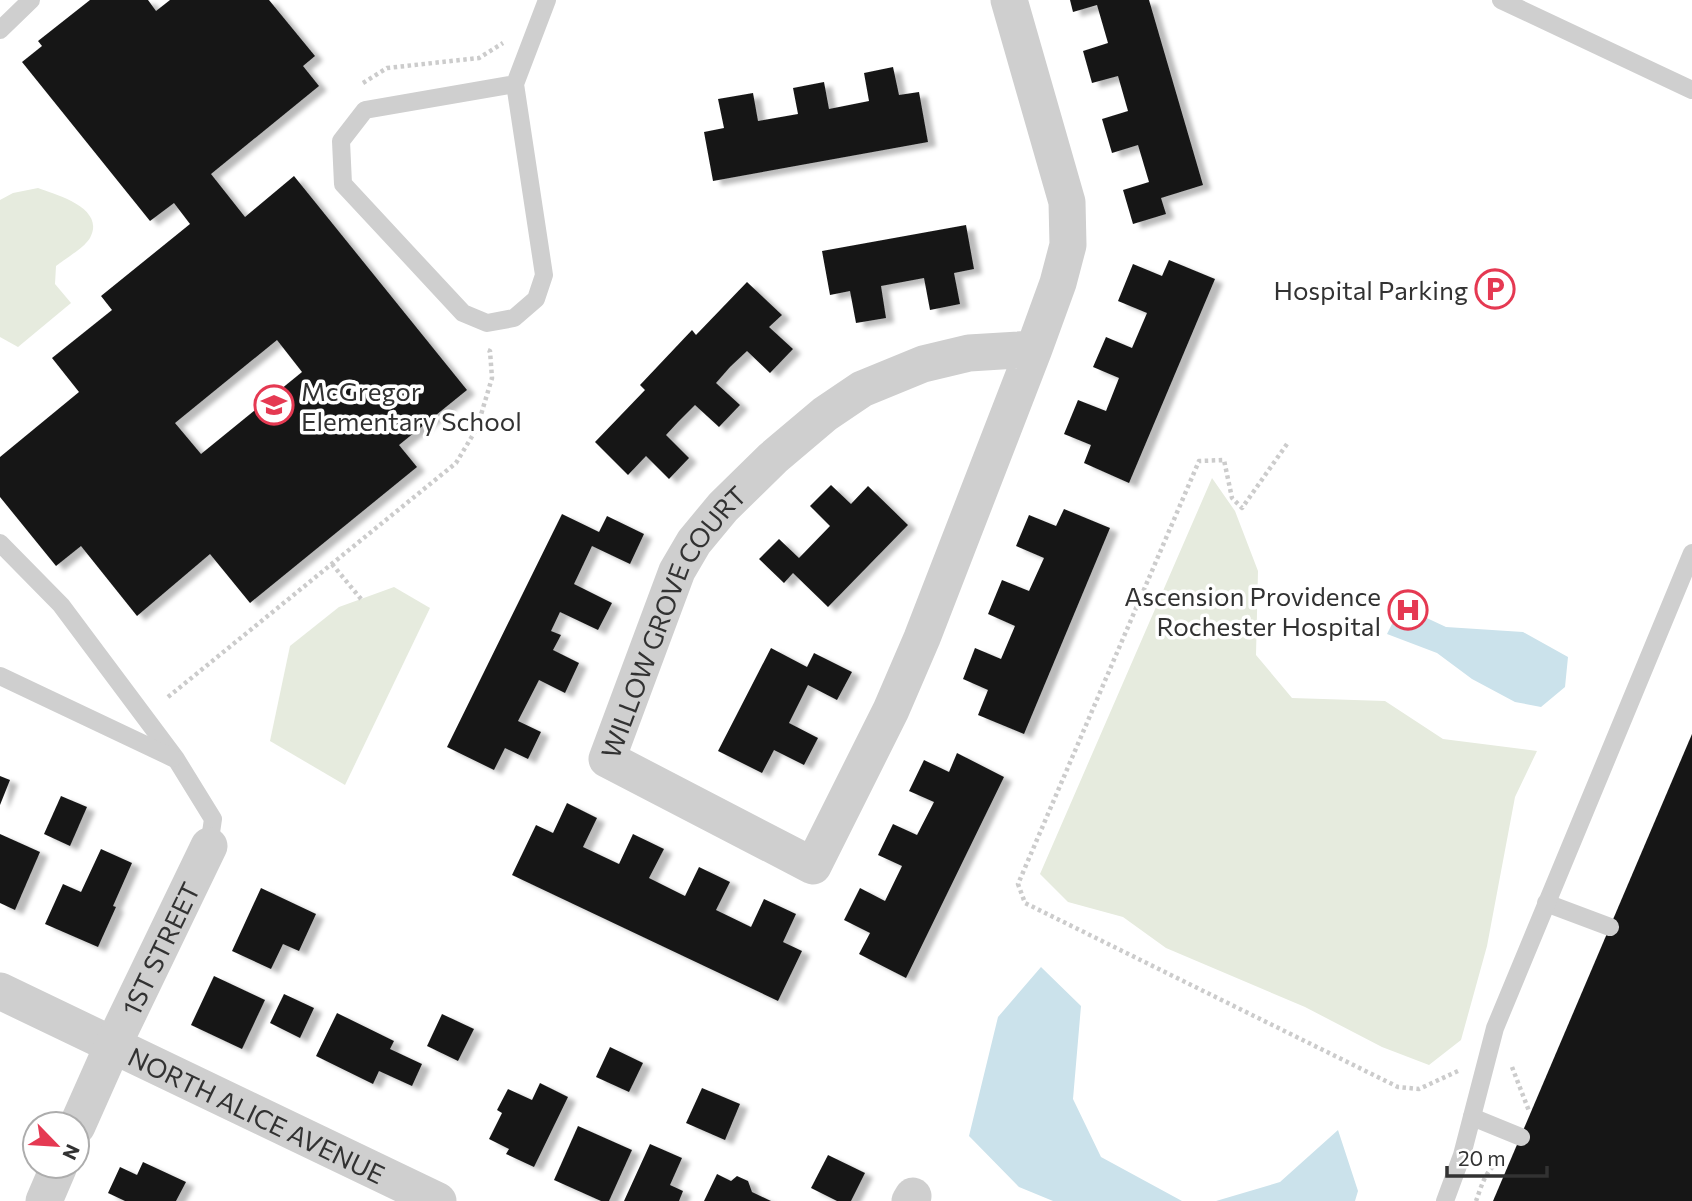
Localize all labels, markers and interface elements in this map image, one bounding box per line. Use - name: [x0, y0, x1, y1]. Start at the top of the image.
- parking icon: Hospital Parking: [1474, 268, 1516, 310]
- place label: Hospital Parking: [1273, 274, 1468, 305]
- place label: McGregor Elementary School: [301, 375, 522, 436]
- school or university icon: McGregor Elementary School: [253, 384, 295, 426]
- street label: WILLOW GROVE COURT: [593, 479, 752, 762]
- place label: Ascension Providence Rochester Hospital: [1124, 580, 1381, 641]
- hospital icon: Ascension Providence Rochester Hospital: [1387, 589, 1429, 631]
- street label: 1ST STREET: [114, 877, 205, 1020]
- street label: NORTH ALICE AVENUE: [124, 1040, 390, 1189]
- north arrow: [21, 1110, 91, 1180]
- scale bar: [1447, 1134, 1547, 1178]
- text: N: [58, 1141, 85, 1164]
- text: 20 m: [1458, 1145, 1506, 1170]

